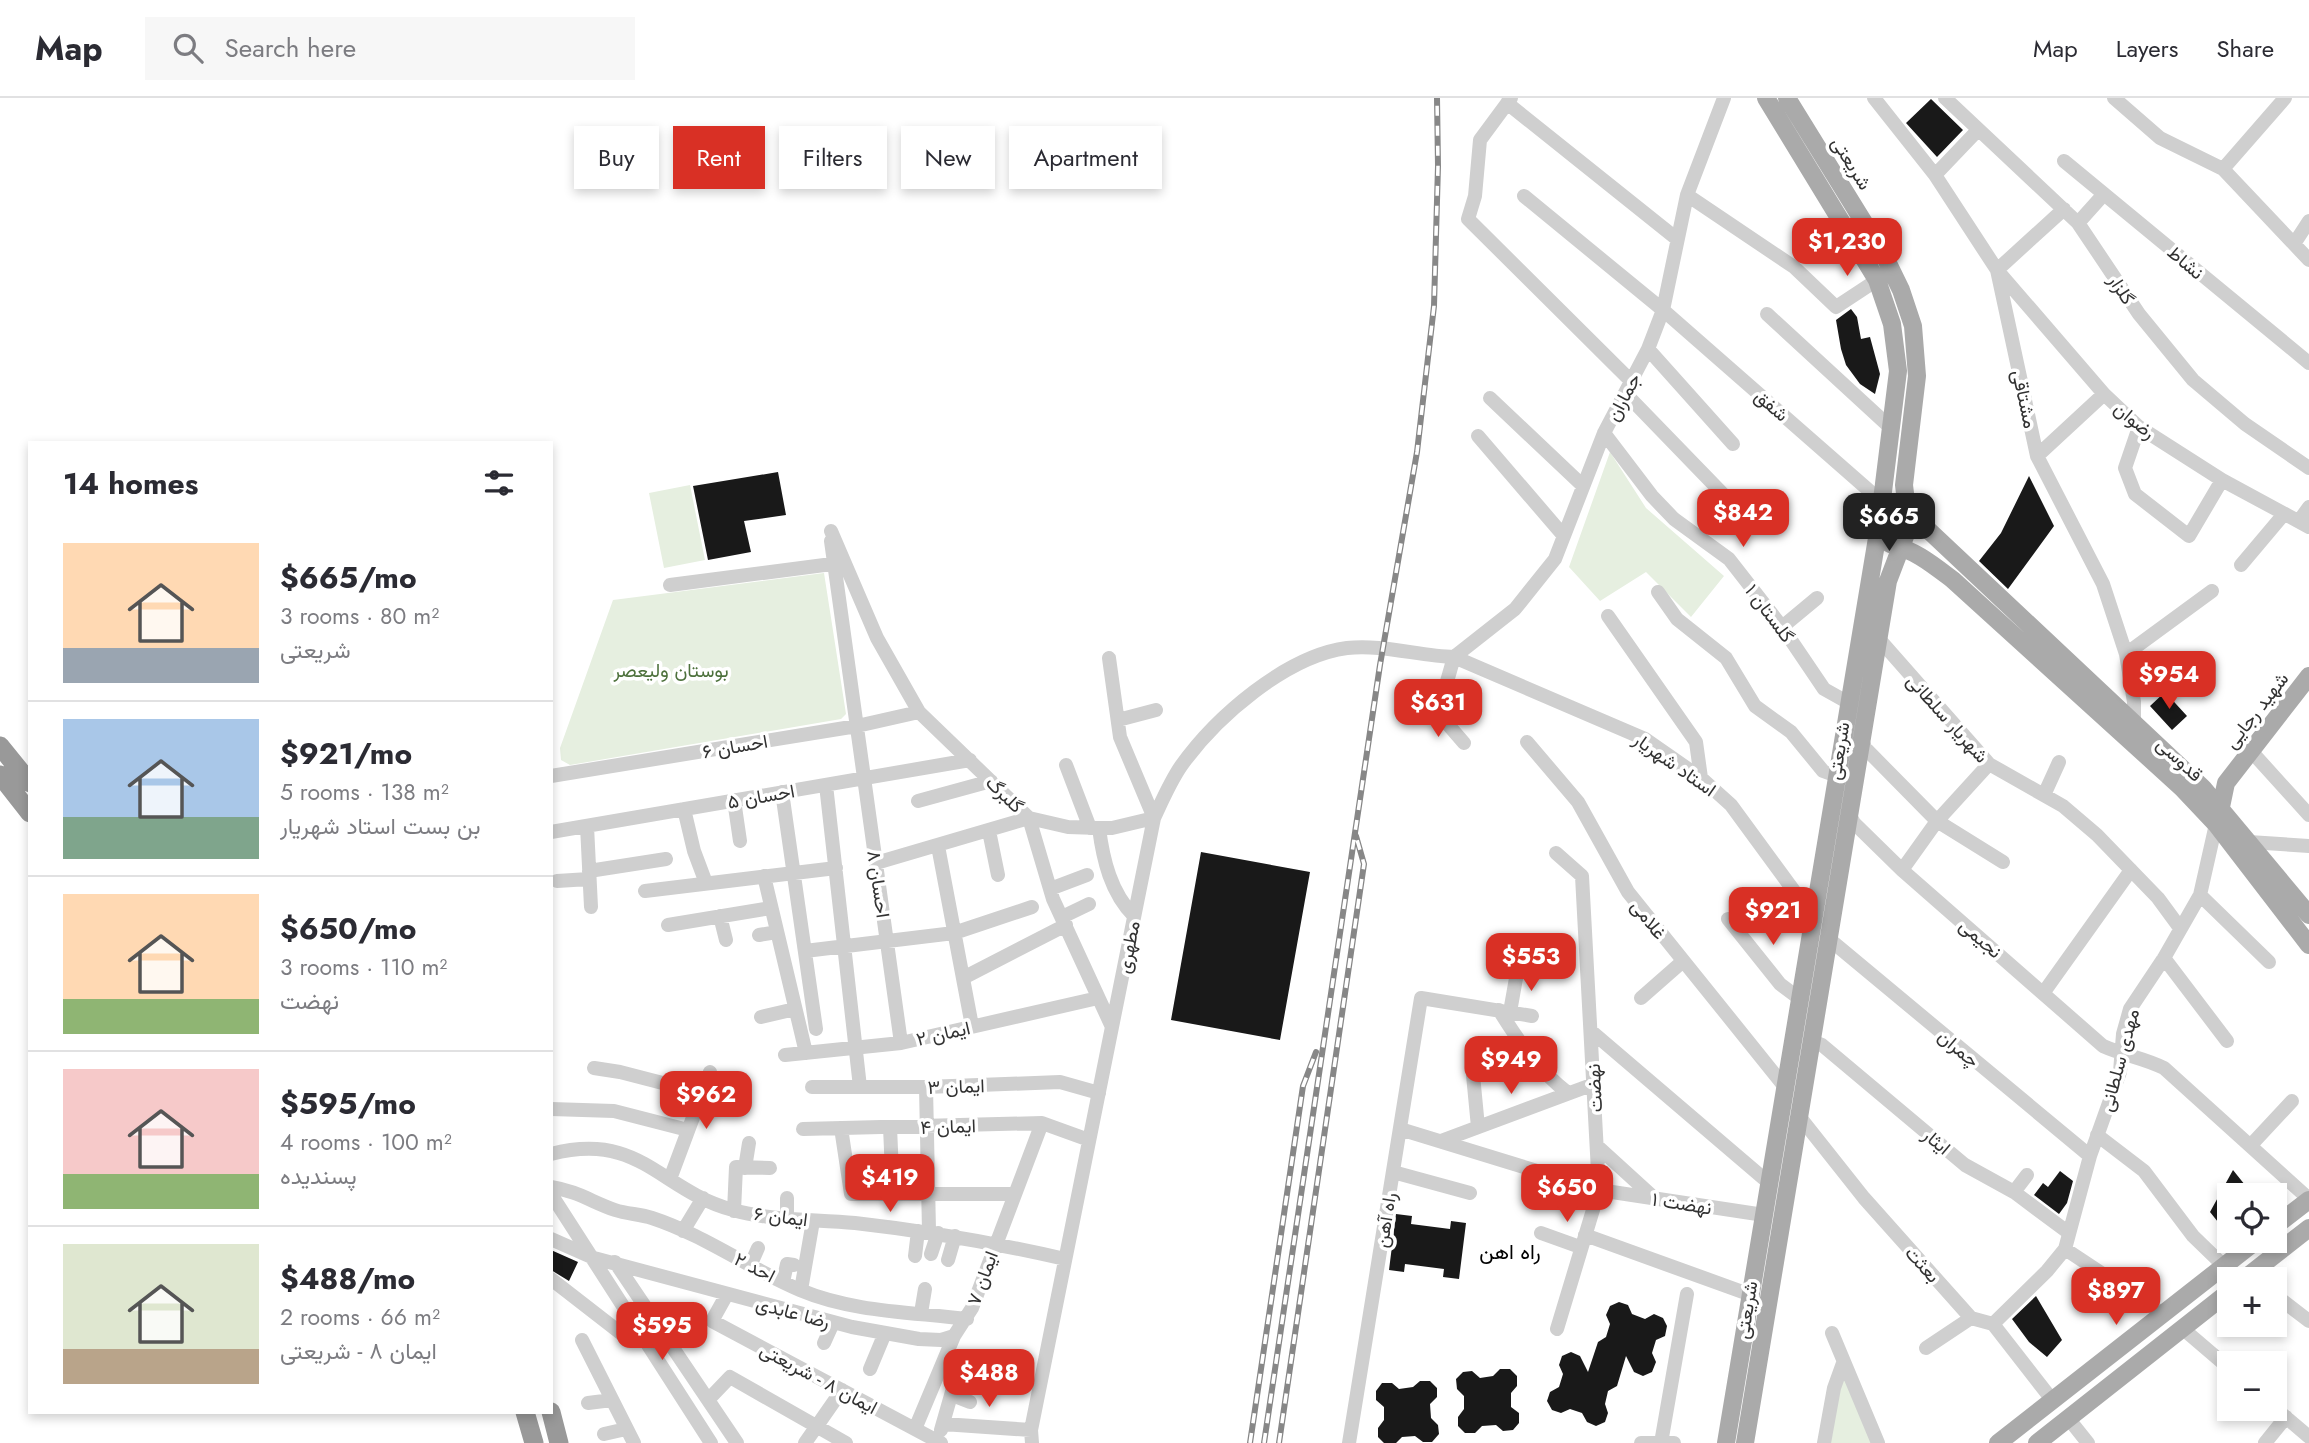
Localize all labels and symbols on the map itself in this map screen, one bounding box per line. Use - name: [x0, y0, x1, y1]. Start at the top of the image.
- street label: شریعتی: [1825, 131, 1878, 195]
- pin: $1,230: [1790, 218, 1904, 278]
- street label: نشاط: [2161, 239, 2210, 286]
- street label: گلزار: [2101, 268, 2141, 310]
- street label: مشتاقی: [2005, 367, 2044, 431]
- street label: جماران: [1600, 368, 1647, 426]
- street label: شفق: [1749, 383, 1795, 428]
- street label: رضوان: [2108, 395, 2161, 446]
- pin: $842: [1702, 490, 1784, 549]
- pin: $665: [1848, 494, 1930, 553]
- street label: گلستان ۱: [1739, 578, 1800, 648]
- pin: $954: [2128, 652, 2210, 711]
- park label: بوستان ولیعصر: [612, 657, 729, 684]
- street label: شهید رجایی: [2218, 666, 2295, 754]
- street label: شهریار سلطانی: [1900, 668, 1995, 769]
- pin: $631: [1397, 680, 1479, 739]
- street label: شریعتی: [1821, 720, 1856, 782]
- street label: استاد شهریار: [1627, 725, 1722, 803]
- street label: احسان ۶: [700, 727, 770, 766]
- street label: قدوسی: [2151, 731, 2209, 788]
- street label: گلبرگ: [980, 770, 1030, 819]
- street label: احسان ۵: [725, 777, 797, 816]
- street label: احسان ۸: [860, 849, 897, 920]
- pin: $921: [1732, 888, 1814, 947]
- street label: غلامی: [1624, 894, 1673, 945]
- street label: نجیمی: [1953, 912, 2008, 965]
- street label: مطهری: [1110, 918, 1147, 976]
- pin: $553: [1490, 934, 1572, 993]
- street label: مهدی سلطانی: [2093, 1006, 2146, 1115]
- street label: ایمان ۲: [913, 1014, 973, 1053]
- street label: چمران: [1932, 1023, 1985, 1074]
- pin: $949: [1470, 1037, 1552, 1096]
- street label: نهضت: [1580, 1063, 1609, 1113]
- pin: $962: [665, 1072, 747, 1131]
- street label: ایمان ۳: [927, 1072, 985, 1101]
- street label: ایمان ۴: [920, 1112, 976, 1141]
- street label: ایثار: [1916, 1121, 1956, 1161]
- pin: $419: [849, 1154, 931, 1214]
- pin: $650: [1526, 1164, 1608, 1224]
- street label: نهضت ۱: [1650, 1185, 1714, 1222]
- street label: راه آهن: [1368, 1191, 1403, 1250]
- street label: ایمان ۶: [752, 1200, 809, 1233]
- district label: راه اهن: [1479, 1237, 1541, 1267]
- street label: بعثت: [1899, 1240, 1946, 1289]
- street label: احد ۲: [730, 1246, 780, 1289]
- street label: ایمان ۷: [960, 1247, 1005, 1309]
- pin: $897: [2075, 1268, 2157, 1327]
- street label: شریعتی: [1729, 1279, 1764, 1341]
- street label: رضا عابدی: [753, 1290, 833, 1335]
- pin: $595: [621, 1302, 703, 1362]
- street label: ایمان ۸ - شریعتی: [755, 1336, 882, 1421]
- pin: $488: [948, 1350, 1030, 1409]

